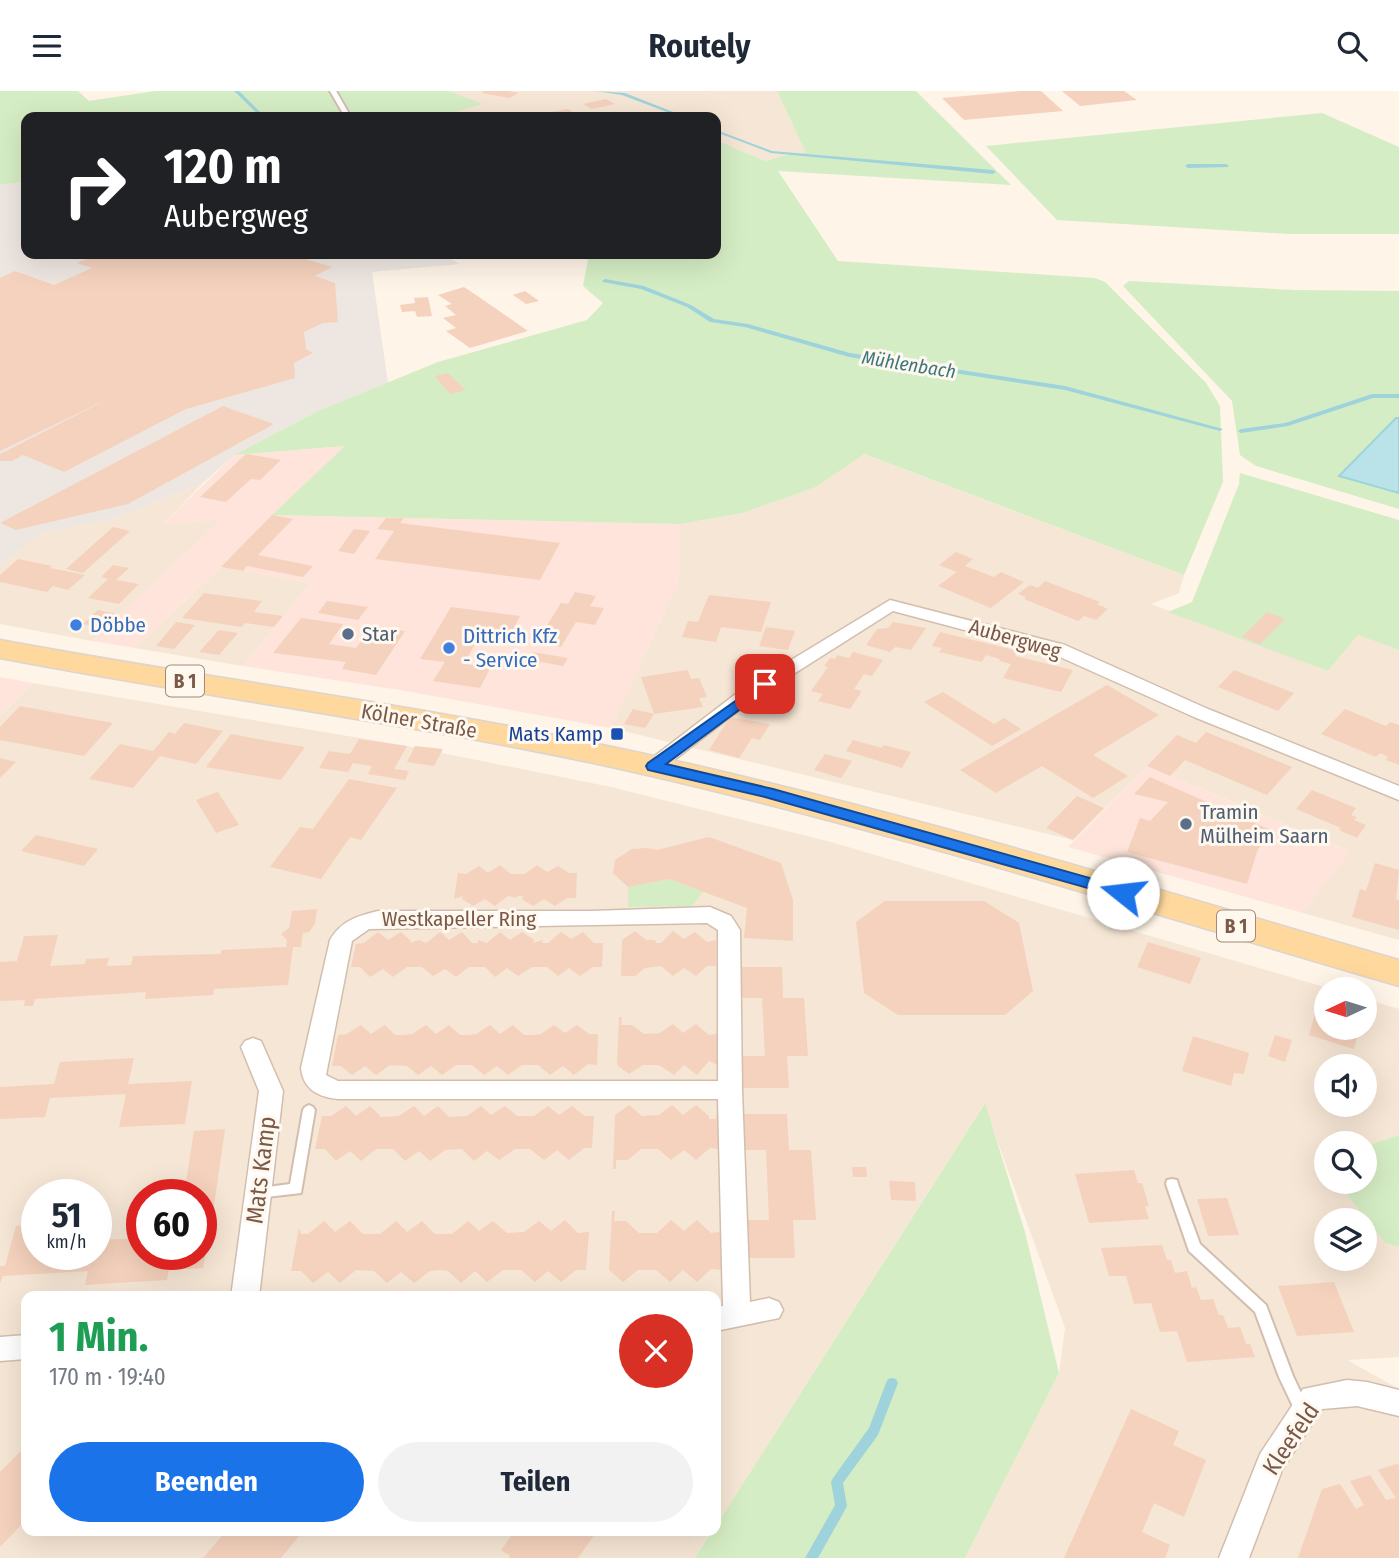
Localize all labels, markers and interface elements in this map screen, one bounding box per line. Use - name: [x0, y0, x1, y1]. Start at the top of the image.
- icon: menu: [28, 27, 66, 65]
- text: Routely: [649, 27, 750, 65]
- icon: search: [1333, 27, 1371, 65]
- text: 120 m: [164, 137, 282, 196]
- icon: right: [49, 140, 140, 231]
- text: Aubergweg: [164, 197, 308, 235]
- water label: Mühlenbach: [860, 346, 958, 383]
- place label: Döbbe: [90, 612, 146, 638]
- street label: Aubergweg: [966, 613, 1064, 665]
- marker: Döbbe: [68, 617, 84, 633]
- place label: Star: [362, 621, 397, 647]
- place label: Dittrich Kfz - Service: [463, 623, 557, 673]
- marker: Star: [340, 626, 356, 642]
- marker: Dittrich Kfz - Service: [441, 640, 457, 656]
- pin: [735, 654, 795, 714]
- icon: arrive: [746, 665, 784, 703]
- road number: B 1: [166, 666, 204, 697]
- street label: Kölner Straße: [359, 698, 479, 744]
- place label: Mats Kamp: [508, 721, 603, 747]
- marker: Mats Kamp: [609, 726, 625, 742]
- place label: Tramin Mülheim Saarn: [1200, 799, 1329, 849]
- marker: Tramin Mülheim Saarn: [1178, 816, 1194, 832]
- position arrow: [1086, 856, 1160, 930]
- street label: Westkapeller Ring: [382, 906, 536, 932]
- road number: B 1: [1217, 911, 1255, 941]
- north arrow: [1314, 977, 1377, 1039]
- map controls: [1314, 977, 1377, 1271]
- button: sound: [1314, 1054, 1377, 1117]
- street label: Mats Kamp: [241, 1115, 281, 1225]
- button: search: [1314, 1131, 1377, 1194]
- speed limit sign: 60: [126, 1179, 217, 1270]
- text: 51: [51, 1194, 82, 1236]
- button: layers: [1314, 1208, 1377, 1271]
- text: km/h: [46, 1231, 87, 1253]
- text: 1 Min.: [49, 1312, 148, 1362]
- button: close: [619, 1314, 693, 1388]
- text: 170 m · 19:40: [49, 1363, 166, 1391]
- street label: Kleefeld: [1257, 1398, 1325, 1480]
- button: Beenden: [49, 1442, 364, 1522]
- button: Teilen: [378, 1442, 693, 1522]

